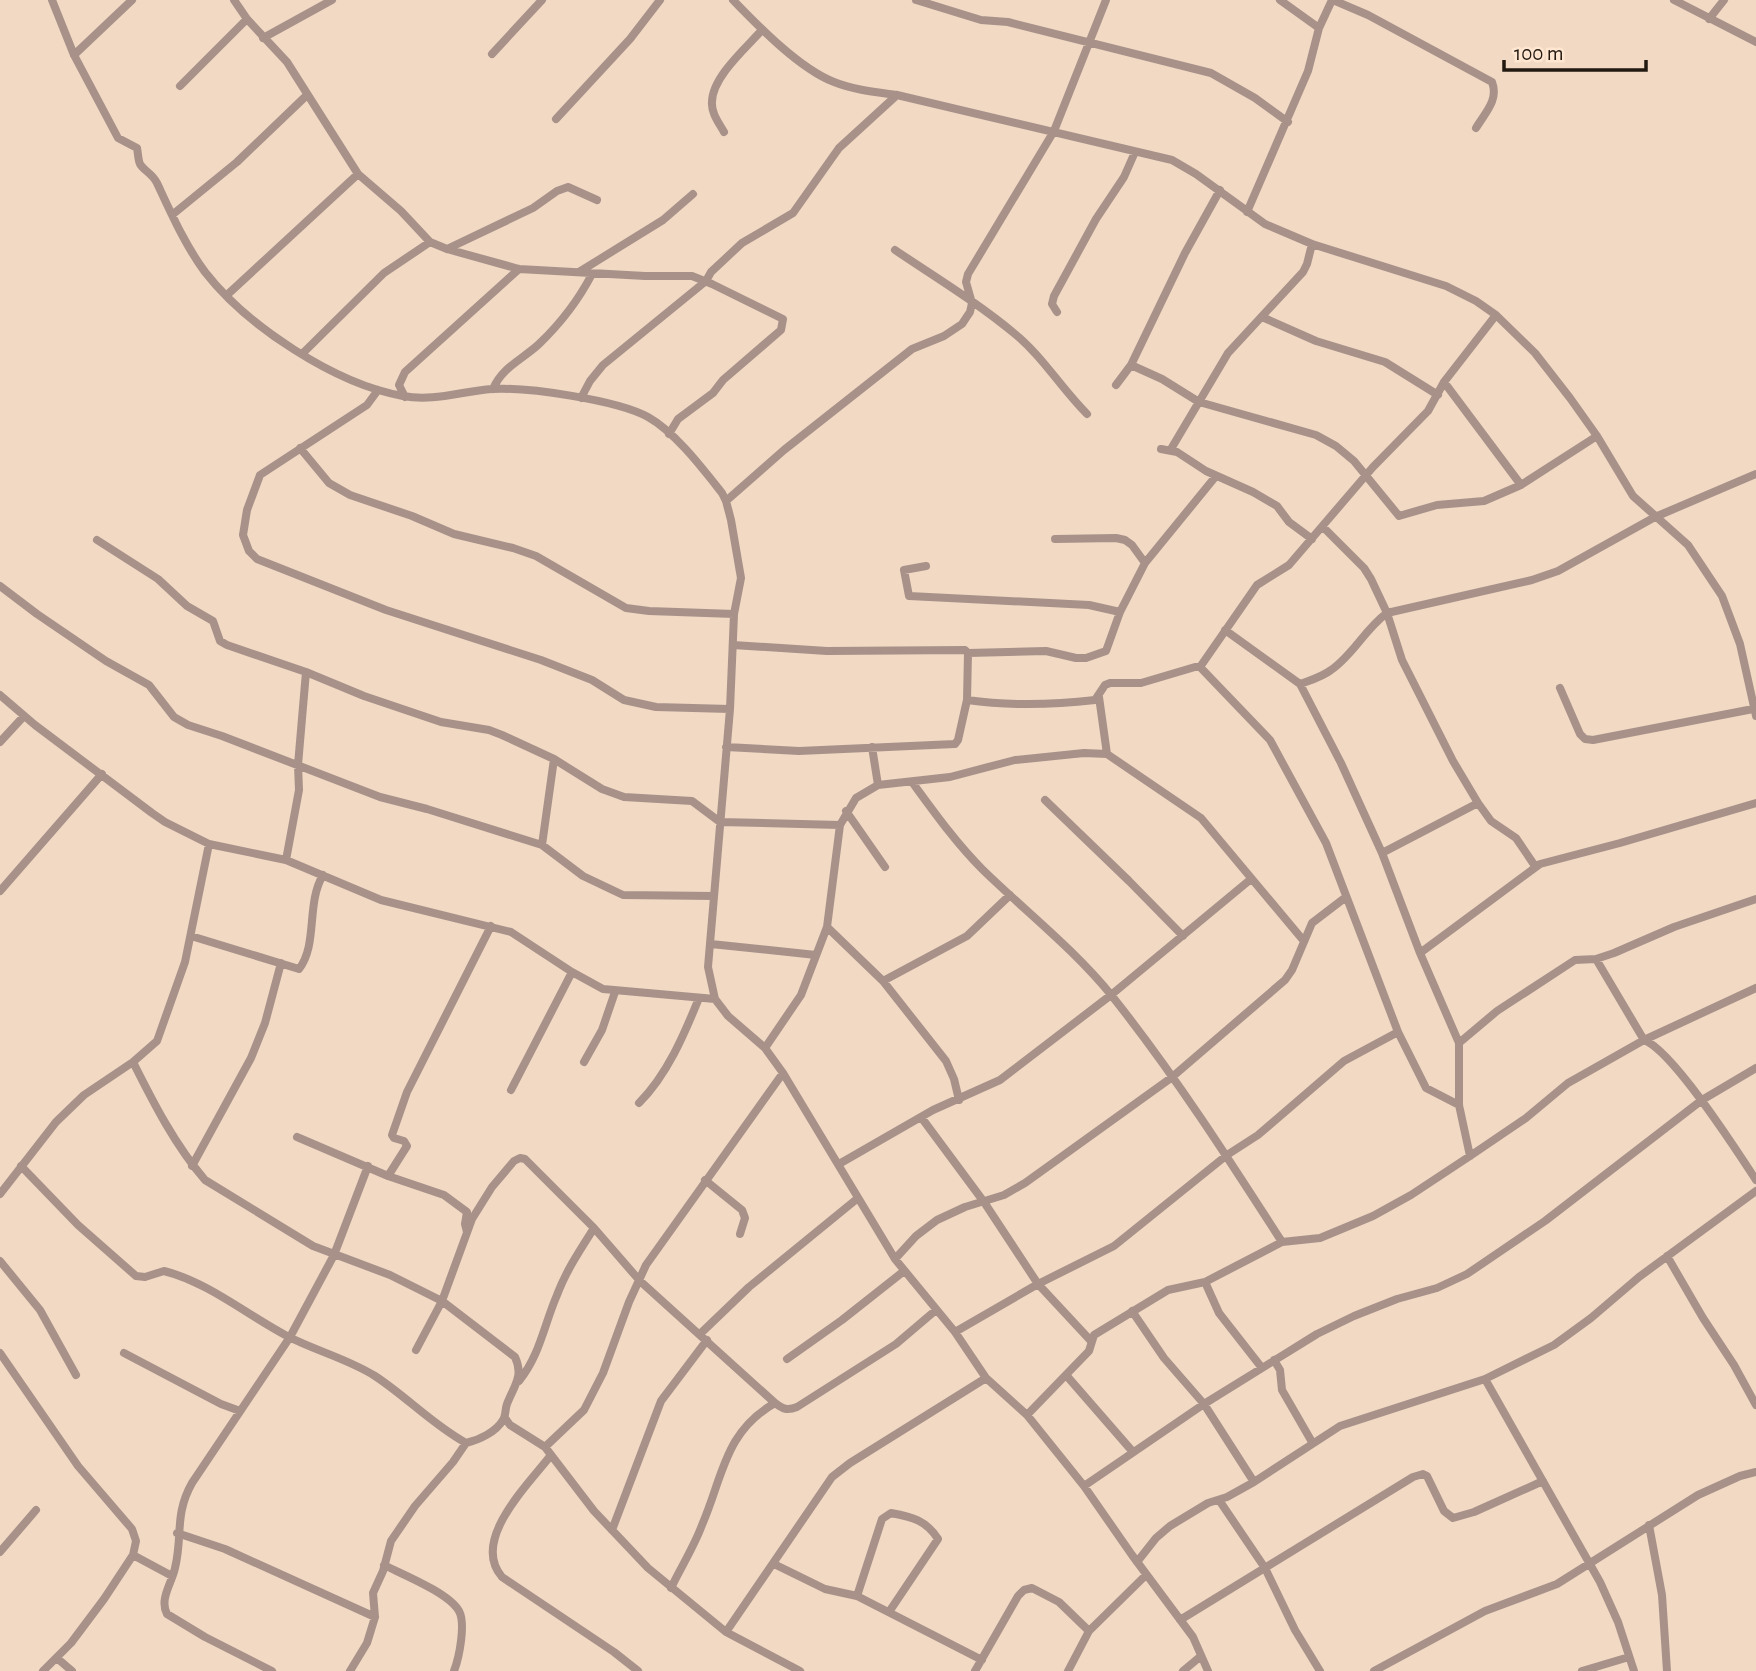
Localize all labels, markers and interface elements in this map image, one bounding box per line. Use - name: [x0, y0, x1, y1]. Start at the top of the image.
- scale bar: [1504, 28, 1646, 72]
- text: 100 m: [1514, 43, 1564, 64]

